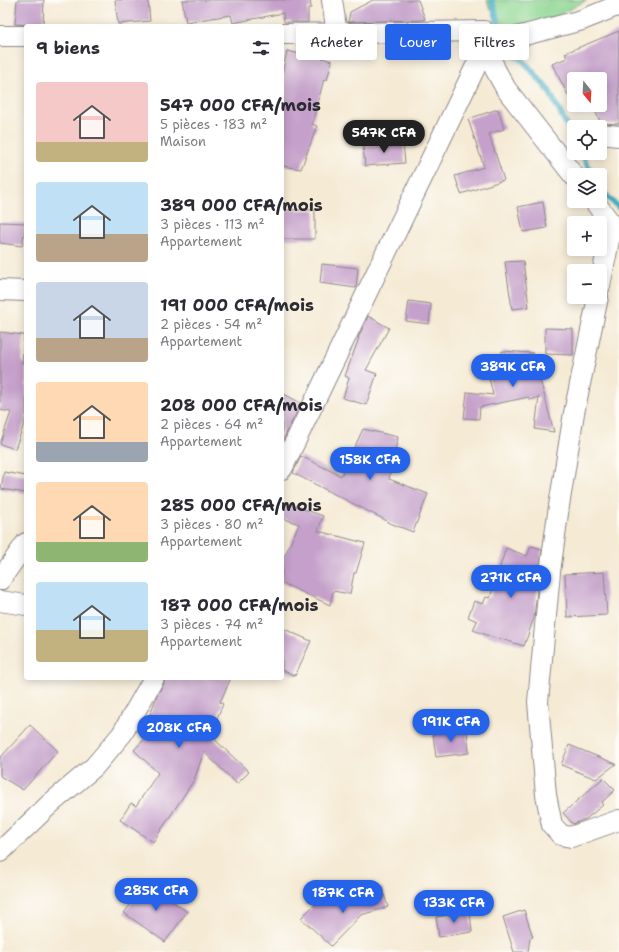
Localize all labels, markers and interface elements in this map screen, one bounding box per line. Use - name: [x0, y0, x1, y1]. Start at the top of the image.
- chip: Acheter: [296, 24, 377, 60]
- chip: Louer: [385, 24, 451, 60]
- chip: Filtres: [459, 24, 529, 60]
- text: 9 biens: [36, 37, 100, 59]
- icon: filters: [250, 37, 272, 59]
- north arrow: [567, 72, 607, 112]
- map controls: [567, 72, 607, 304]
- text: 547 000 CFA/mois: [160, 94, 321, 116]
- icon: home: [68, 98, 116, 146]
- text: 5 pièces · 183 m²: [160, 116, 267, 133]
- pin: 547K CFA: [343, 120, 425, 154]
- button: locate: [567, 120, 607, 160]
- text: 547K CFA: [352, 124, 416, 141]
- text: Maison: [160, 133, 206, 150]
- button: layers: [567, 168, 607, 208]
- text: 389 000 CFA/mois: [160, 194, 323, 216]
- icon: home: [68, 198, 116, 246]
- text: 3 pièces · 113 m²: [160, 216, 264, 233]
- button: +: [567, 216, 607, 256]
- text: Appartement: [160, 233, 242, 250]
- button: −: [567, 264, 607, 304]
- text: 191 000 CFA/mois: [160, 294, 314, 316]
- icon: home: [68, 298, 116, 346]
- text: 2 pièces · 54 m²: [160, 316, 262, 333]
- text: Appartement: [160, 333, 242, 350]
- pin: 389K CFA: [472, 354, 554, 388]
- text: 389K CFA: [480, 358, 546, 375]
- text: 208 000 CFA/mois: [160, 394, 323, 416]
- icon: home: [68, 398, 116, 446]
- text: 2 pièces · 64 m²: [160, 416, 263, 433]
- text: Appartement: [160, 433, 242, 450]
- pin: 158K CFA: [329, 447, 411, 481]
- text: 158K CFA: [339, 451, 401, 468]
- text: 285 000 CFA/mois: [160, 494, 322, 516]
- icon: home: [68, 498, 116, 546]
- text: 3 pièces · 80 m²: [160, 516, 263, 533]
- text: Appartement: [160, 533, 242, 550]
- pin: 271K CFA: [470, 565, 552, 599]
- text: 271K CFA: [480, 569, 542, 586]
- text: 187 000 CFA/mois: [160, 594, 319, 616]
- icon: home: [68, 598, 116, 646]
- text: 3 pièces · 74 m²: [160, 616, 263, 633]
- text: Appartement: [160, 633, 242, 650]
- pin: 191K CFA: [410, 709, 492, 743]
- text: 191K CFA: [421, 713, 481, 730]
- pin: 208K CFA: [138, 715, 220, 749]
- text: 208K CFA: [146, 719, 212, 736]
- pin: 285K CFA: [115, 878, 197, 912]
- pin: 187K CFA: [302, 880, 384, 914]
- text: 285K CFA: [124, 882, 188, 899]
- text: 187K CFA: [312, 884, 374, 901]
- pin: 133K CFA: [413, 890, 495, 924]
- text: 133K CFA: [423, 894, 485, 911]

